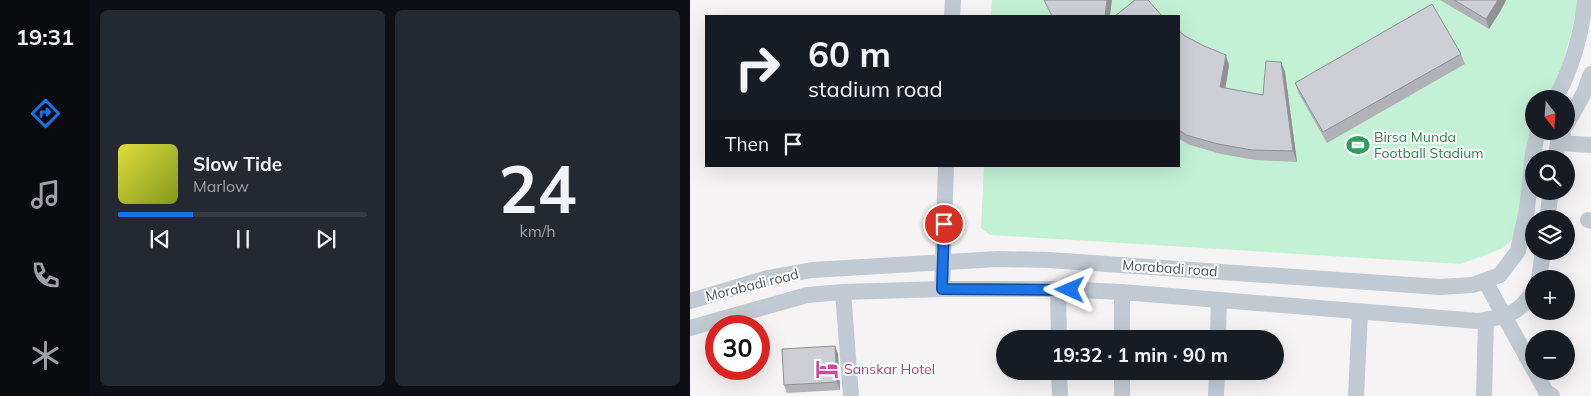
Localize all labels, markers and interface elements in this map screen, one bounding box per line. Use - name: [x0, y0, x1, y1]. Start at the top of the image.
- text: 19:31: [16, 23, 74, 51]
- text: 60 m: [808, 32, 891, 76]
- icon: right: [725, 35, 790, 100]
- text: stadium road: [808, 75, 943, 103]
- north arrow: [1525, 90, 1575, 140]
- map controls: [1525, 90, 1575, 380]
- icon: directions: [28, 96, 63, 131]
- place label: Birsa Munda Football Stadium: [1374, 128, 1484, 162]
- icon: arrive: [779, 130, 807, 158]
- text: Then: [725, 132, 769, 156]
- sports icon: Birsa Munda Football Stadium: [1345, 132, 1371, 158]
- text: 24: [498, 148, 577, 229]
- button: search: [1525, 150, 1575, 200]
- text: Slow Tide: [193, 152, 282, 176]
- text: Marlow: [193, 176, 249, 196]
- icon: music: [28, 177, 63, 212]
- pin: [923, 203, 965, 245]
- icon: arrive: [930, 210, 958, 238]
- button: layers: [1525, 210, 1575, 260]
- text: km/h: [519, 221, 556, 241]
- icon: previous: [146, 225, 174, 253]
- icon: pause: [229, 225, 257, 253]
- icon: next: [312, 225, 340, 253]
- street label: Morabadi road: [1122, 256, 1218, 280]
- icon: phone: [28, 258, 63, 293]
- position arrow: [1043, 263, 1095, 315]
- street label: Morabadi road: [704, 265, 800, 305]
- button: +: [1525, 270, 1575, 320]
- speed limit sign: 30: [705, 315, 770, 380]
- button: −: [1525, 330, 1575, 380]
- icon: climate: [28, 338, 63, 373]
- text: 19:32 · 1 min · 90 m: [1052, 343, 1228, 367]
- hotel icon: Sanskar Hotel: [814, 356, 840, 382]
- place label: Sanskar Hotel: [844, 360, 935, 378]

